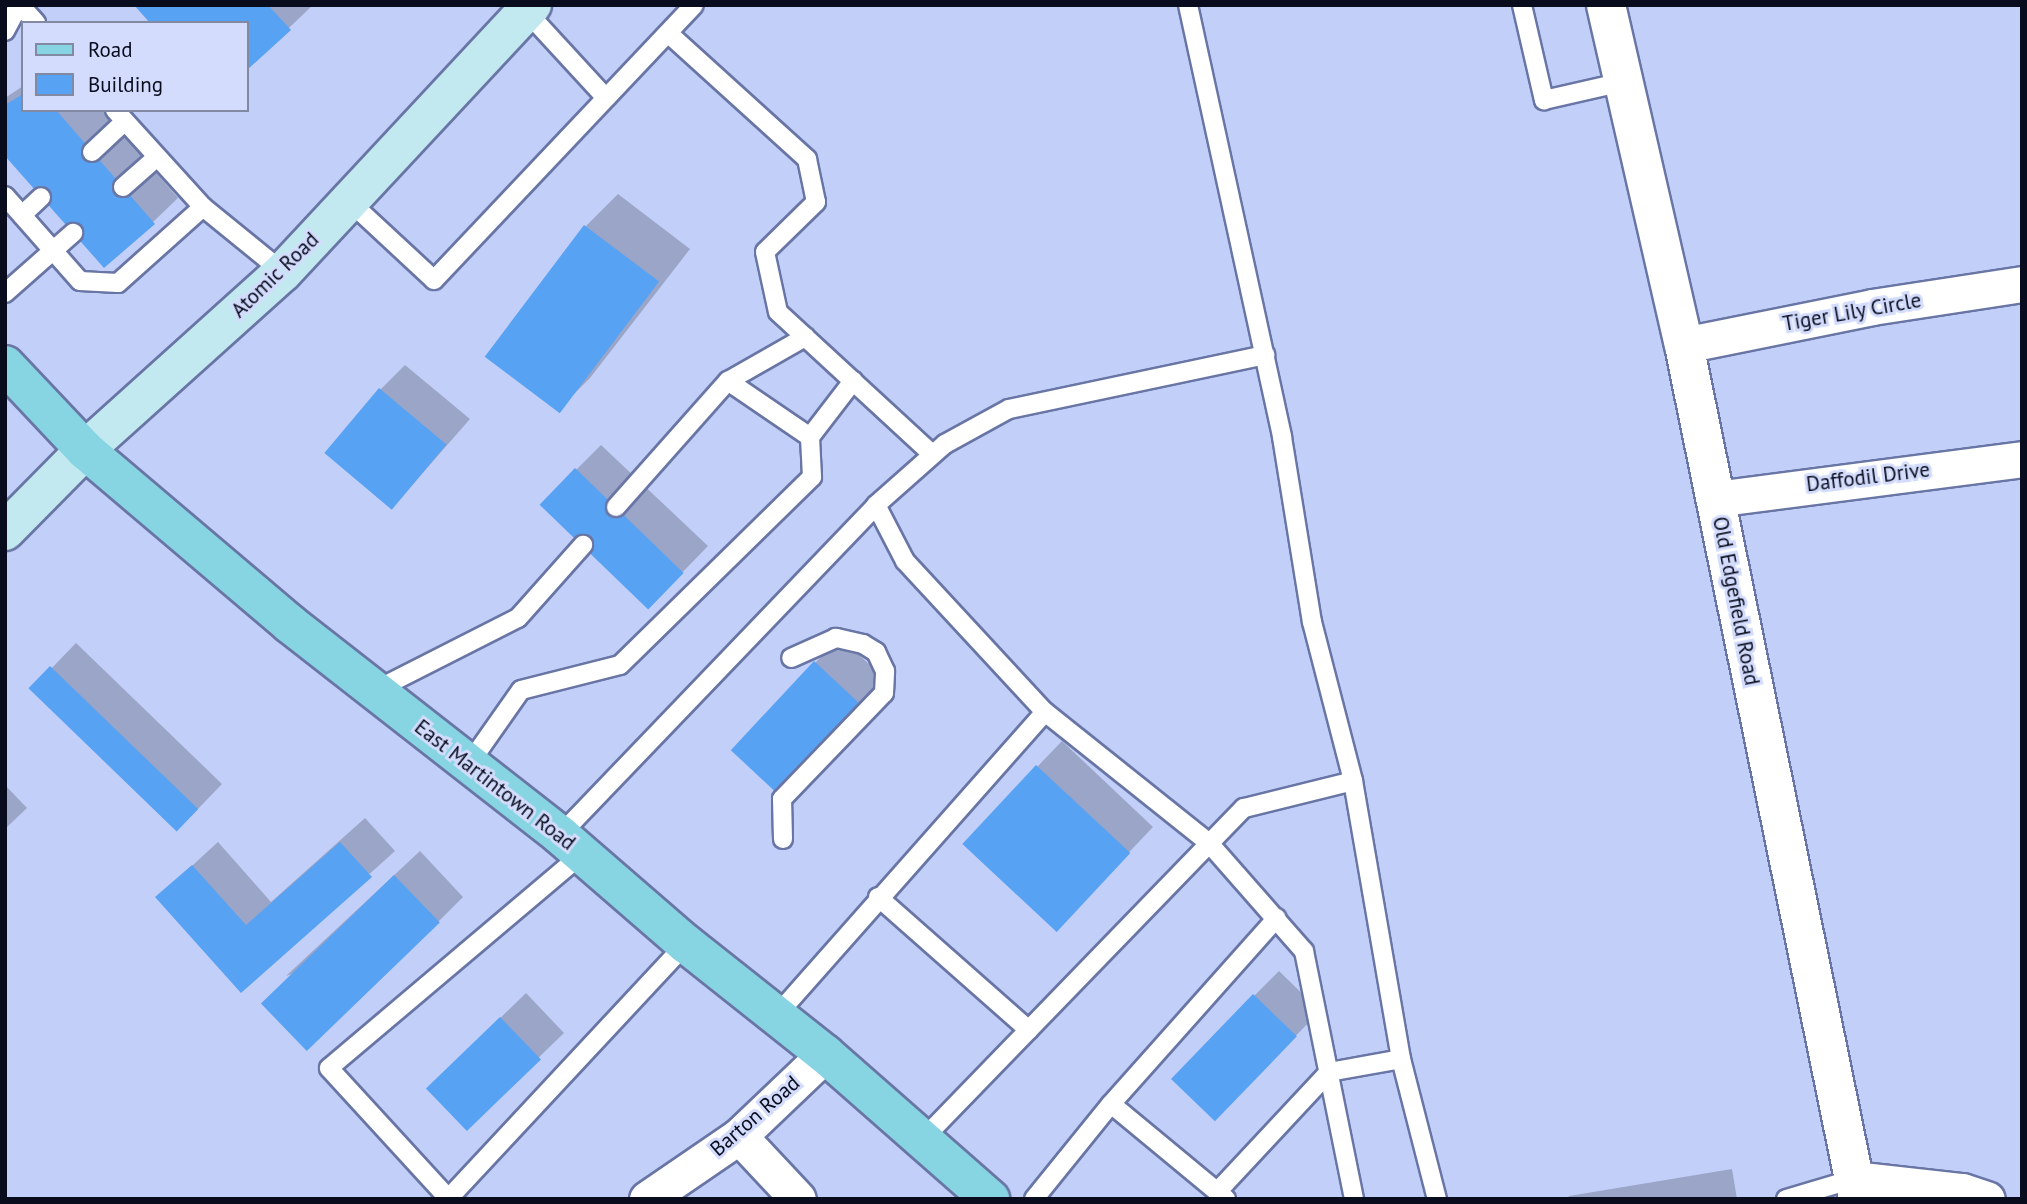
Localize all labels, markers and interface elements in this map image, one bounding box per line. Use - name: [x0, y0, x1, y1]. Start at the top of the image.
- legend: [21, 21, 248, 112]
- text: Road: [88, 36, 132, 63]
- text: Building: [88, 71, 163, 98]
- street label: Atomic Road: [226, 227, 324, 323]
- street label: Tiger Lily Circle: [1780, 287, 1924, 337]
- street label: Daffodil Drive: [1805, 457, 1931, 497]
- street label: Old Edgefield Road: [1707, 514, 1765, 688]
- street label: East Martintown Road: [410, 714, 580, 856]
- street label: Barton Road: [705, 1070, 805, 1162]

